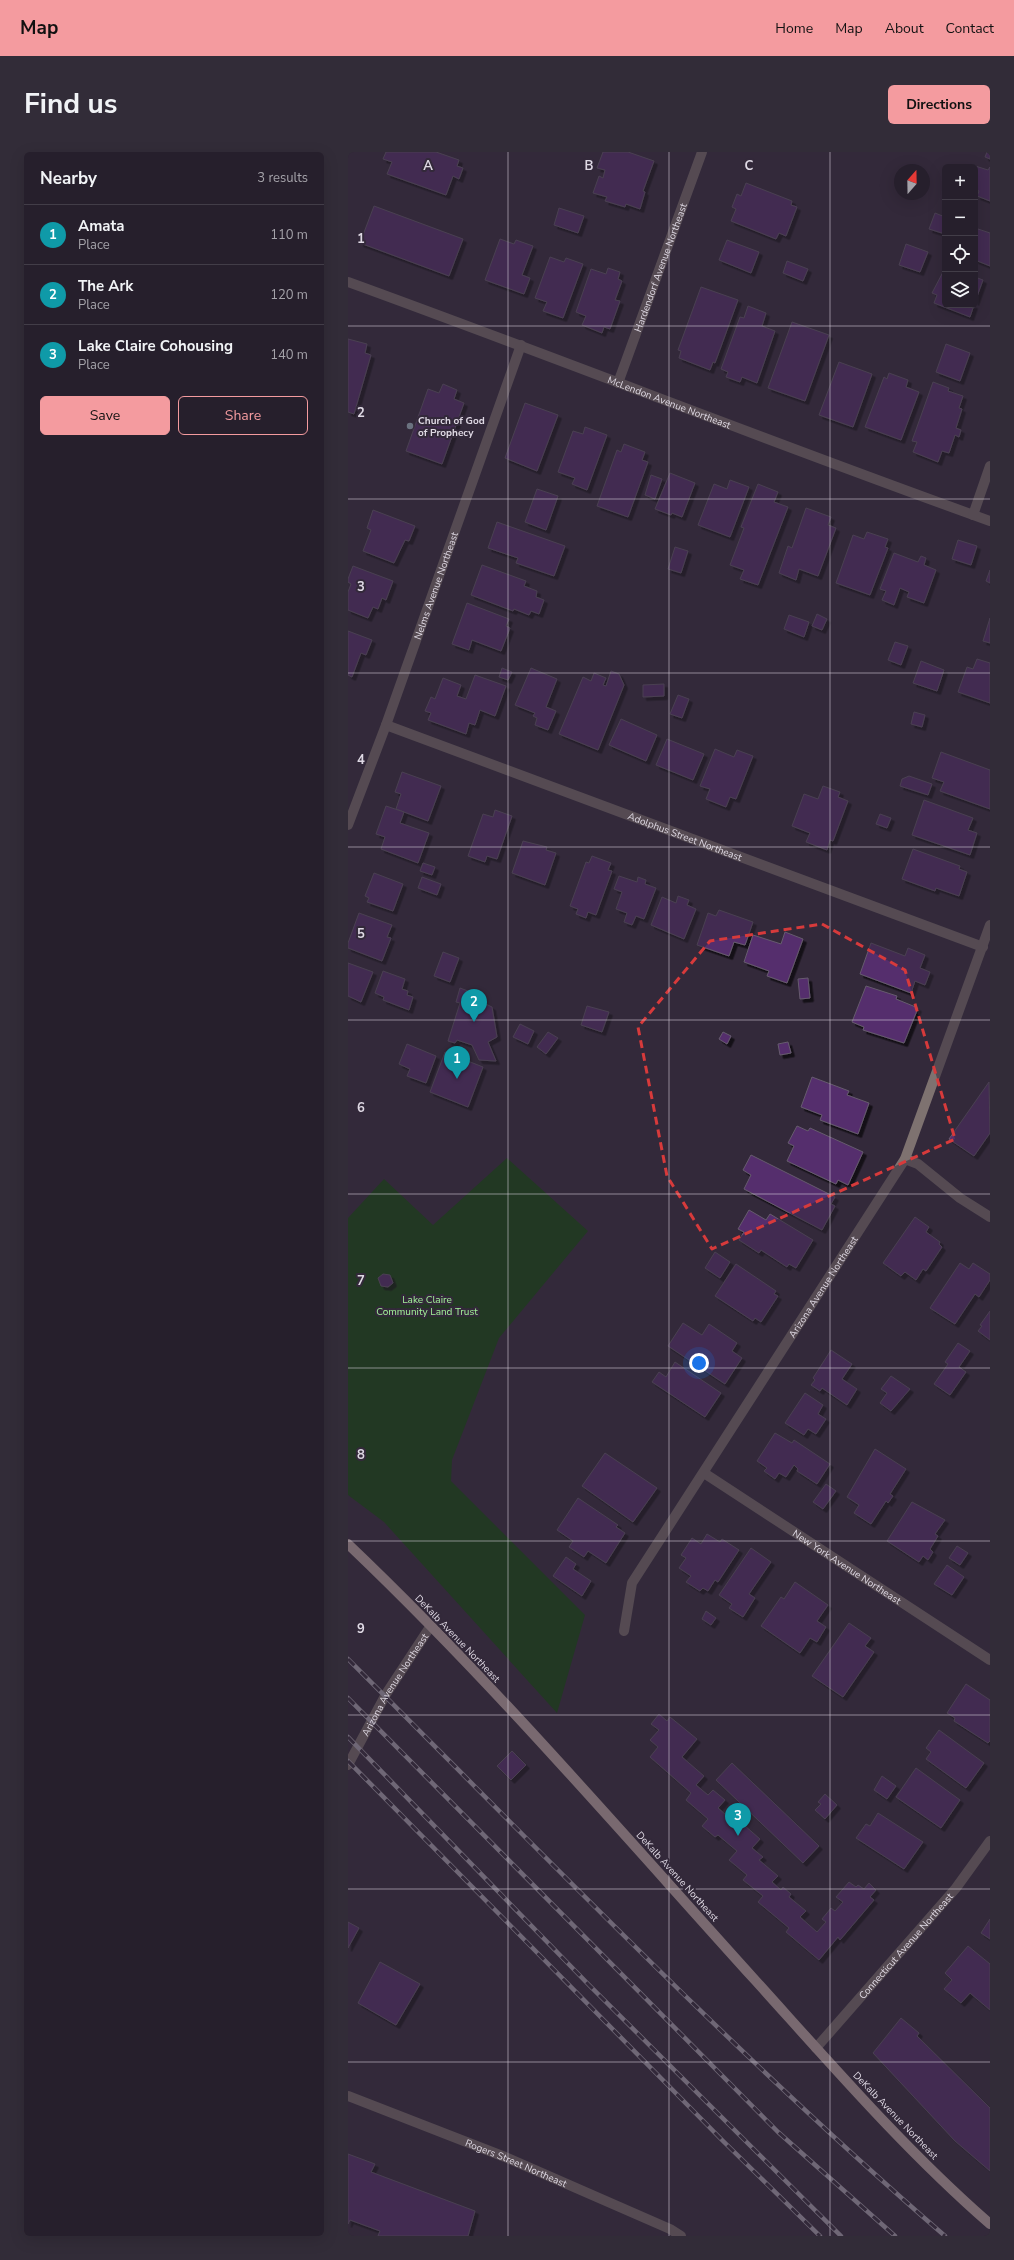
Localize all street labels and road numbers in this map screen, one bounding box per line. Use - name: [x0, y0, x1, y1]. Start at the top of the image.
- street label: Hardendorf Avenue Northeast: [631, 201, 691, 334]
- street label: McLendon Avenue Northeast: [605, 373, 733, 433]
- street label: Nelms Avenue Northeast: [411, 530, 462, 642]
- street label: Adolphus Street Northeast: [626, 809, 744, 865]
- street label: Arizona Avenue Northeast: [786, 1233, 862, 1341]
- street label: New York Avenue Northeast: [790, 1527, 904, 1608]
- street label: DeKalb Avenue Northeast: [412, 1592, 503, 1686]
- street label: Arizona Avenue Northeast: [359, 1630, 432, 1739]
- street label: DeKalb Avenue Northeast: [633, 1828, 722, 1925]
- street label: Connecticut Avenue Northeast: [856, 1890, 957, 2002]
- street label: DeKalb Avenue Northeast: [850, 2069, 941, 2163]
- street label: Rogers Street Northeast: [463, 2136, 569, 2191]

